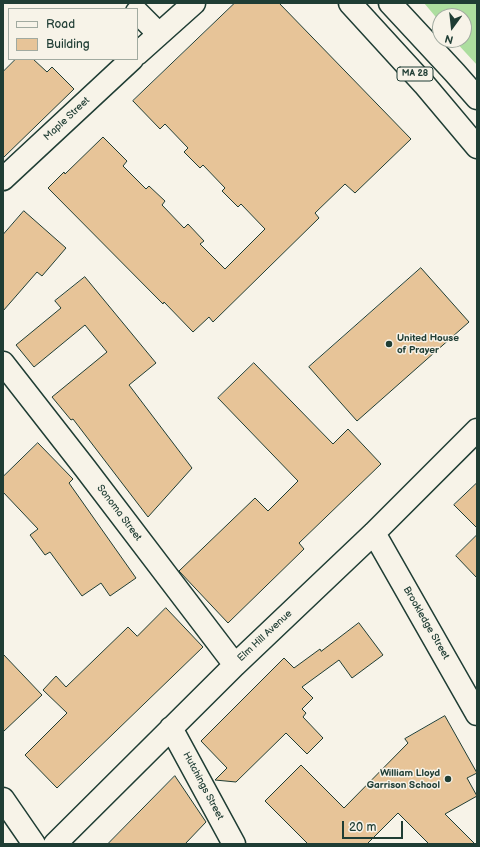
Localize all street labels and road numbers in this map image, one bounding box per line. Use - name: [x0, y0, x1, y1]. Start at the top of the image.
- road number: MA 28: [397, 67, 433, 81]
- street label: Maple Street: [42, 95, 92, 143]
- street label: Sonoma Street: [94, 483, 144, 543]
- street label: Brookledge Street: [400, 584, 452, 662]
- street label: Elm Hill Avenue: [235, 608, 295, 664]
- street label: Hutchings Street: [180, 750, 226, 822]

